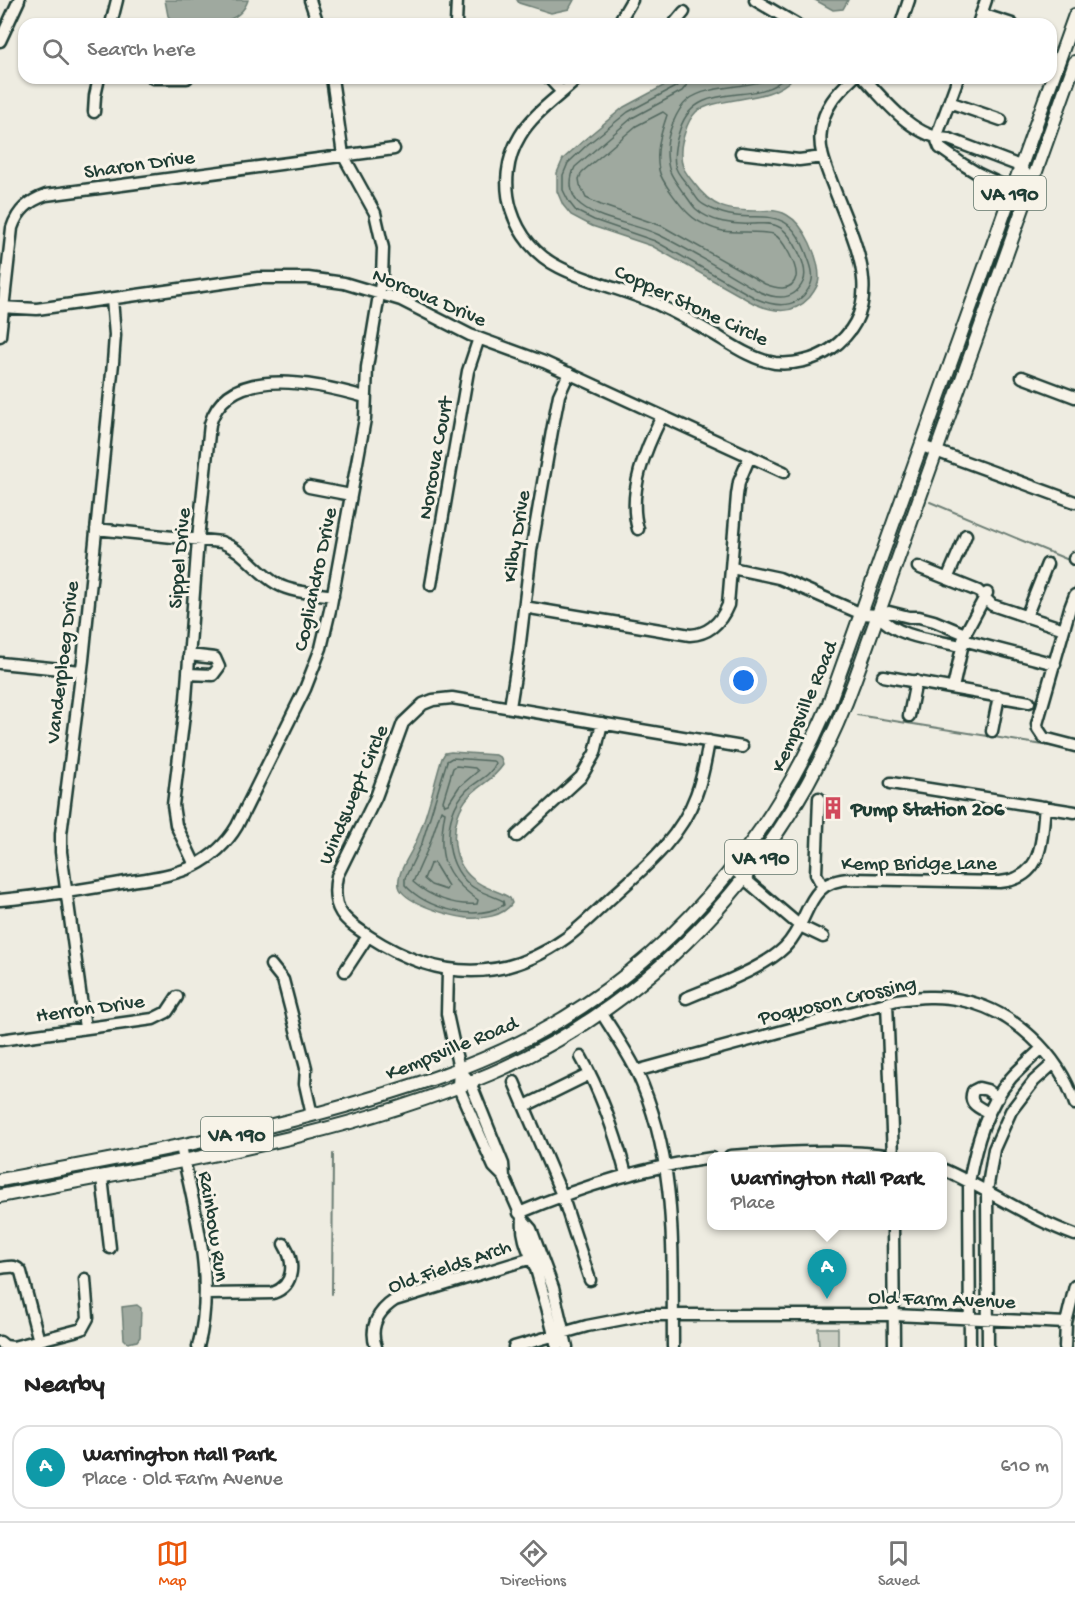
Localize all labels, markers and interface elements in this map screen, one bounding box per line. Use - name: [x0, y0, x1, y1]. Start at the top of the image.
- search box: [18, 18, 1057, 84]
- icon: search: [39, 35, 72, 68]
- text: Search here: [87, 38, 195, 64]
- street label: Sharon Drive: [82, 146, 198, 187]
- road number: VA 190: [974, 176, 1046, 210]
- street label: Copper Stone Circle: [609, 261, 773, 354]
- street label: Norcova Drive: [368, 264, 491, 335]
- street label: Norcova Court: [414, 393, 461, 522]
- street label: Kilby Drive: [499, 488, 538, 584]
- street label: Cogliandro Drive: [290, 504, 345, 654]
- street label: Sippel Drive: [165, 506, 198, 610]
- street label: Vanderploeg Drive: [42, 579, 87, 746]
- street label: Kempsville Road: [767, 636, 846, 777]
- your location: [729, 666, 758, 695]
- street label: Windswept Circle: [315, 721, 396, 869]
- building icon: Pump Station 206: [820, 795, 846, 821]
- place label: Pump Station 206: [850, 799, 1006, 824]
- road number: VA 190: [725, 840, 797, 874]
- street label: Kemp Bridge Lane: [841, 853, 998, 878]
- street label: Poquoson Crossing: [756, 972, 919, 1033]
- street label: Herron Drive: [35, 990, 147, 1030]
- street label: Kempsville Road: [383, 1012, 524, 1088]
- road number: VA 190: [201, 1117, 273, 1151]
- popup: [707, 1152, 947, 1230]
- text: Warrington Hall Park: [731, 1167, 923, 1193]
- street label: Rainbow Run: [190, 1170, 233, 1283]
- text: Place: [731, 1193, 775, 1216]
- street label: Old Fields Arch: [385, 1236, 515, 1301]
- pin: A: [808, 1250, 846, 1299]
- street label: Old Farm Avenue: [868, 1286, 1017, 1317]
- text: Nearby: [24, 1371, 105, 1402]
- text: Warrington Hall Park: [83, 1443, 275, 1469]
- text: A: [40, 1456, 51, 1479]
- text: 610 m: [1000, 1456, 1049, 1479]
- text: Place · Old Farm Avenue: [83, 1469, 283, 1492]
- tab: Map: [156, 1537, 189, 1592]
- tab: Directions: [501, 1537, 566, 1592]
- tab: Saved: [878, 1537, 919, 1592]

